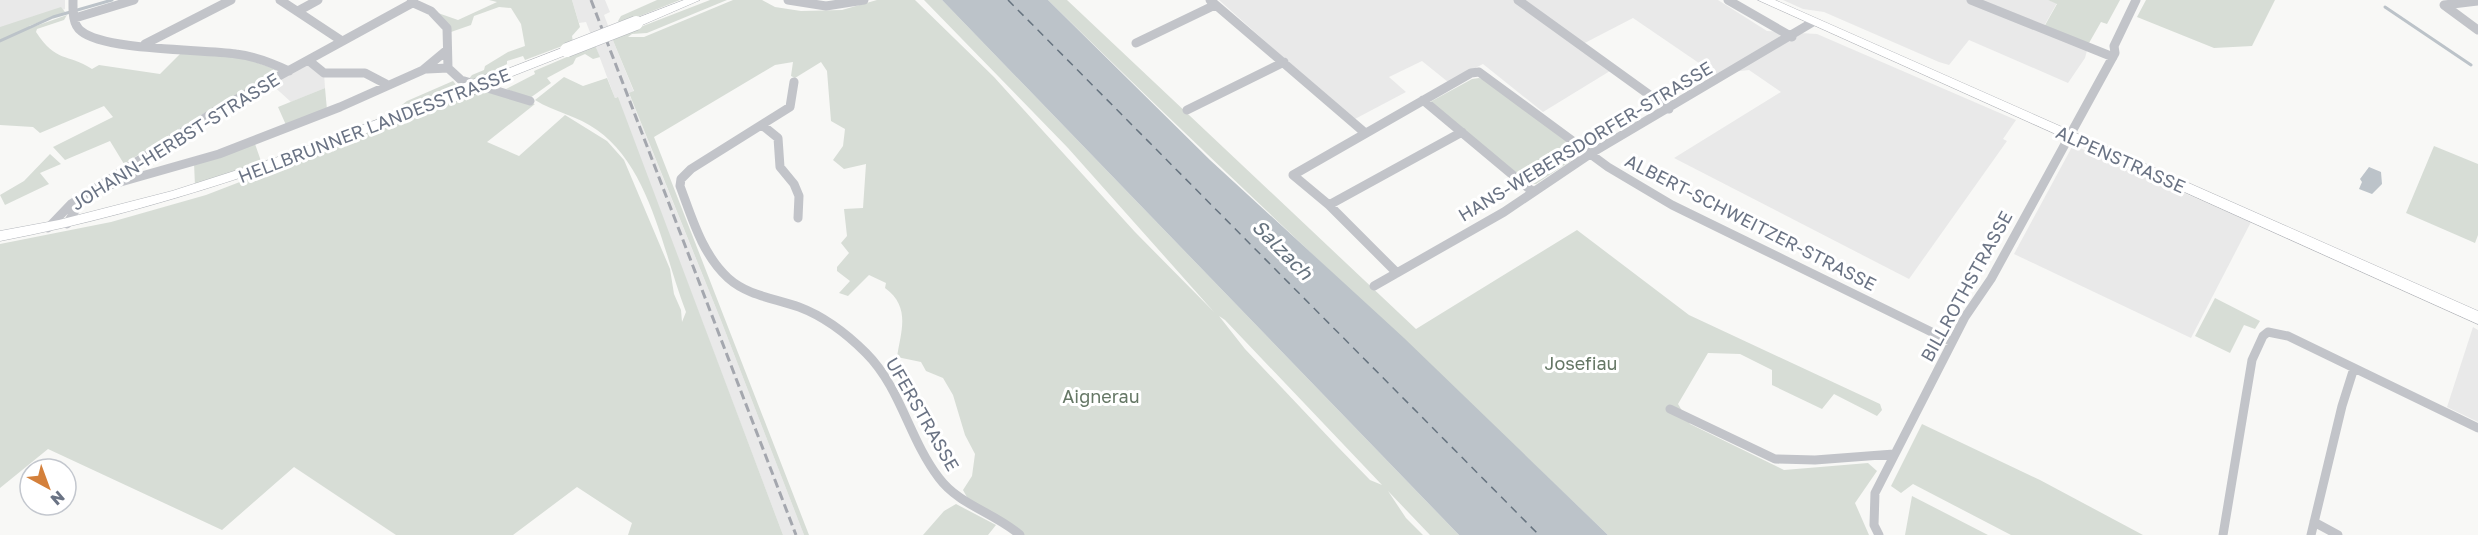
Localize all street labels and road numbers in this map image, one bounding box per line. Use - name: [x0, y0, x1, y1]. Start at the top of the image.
- street label: HANS-WEBERSDORFER-STRASSE: [1454, 56, 1716, 226]
- street label: HELLBRUNNER LANDESSTRASSE: [235, 63, 513, 187]
- street label: JOHANN-HERBST-STRASSE: [67, 68, 283, 214]
- street label: ALPENSTRASSE: [2053, 121, 2189, 197]
- street label: ALBERT-SCHWEITZER-STRASSE: [1622, 149, 1880, 295]
- street label: BILLROTHSTRASSE: [1915, 207, 2017, 365]
- street label: UFERSTRASSE: [882, 353, 964, 475]

